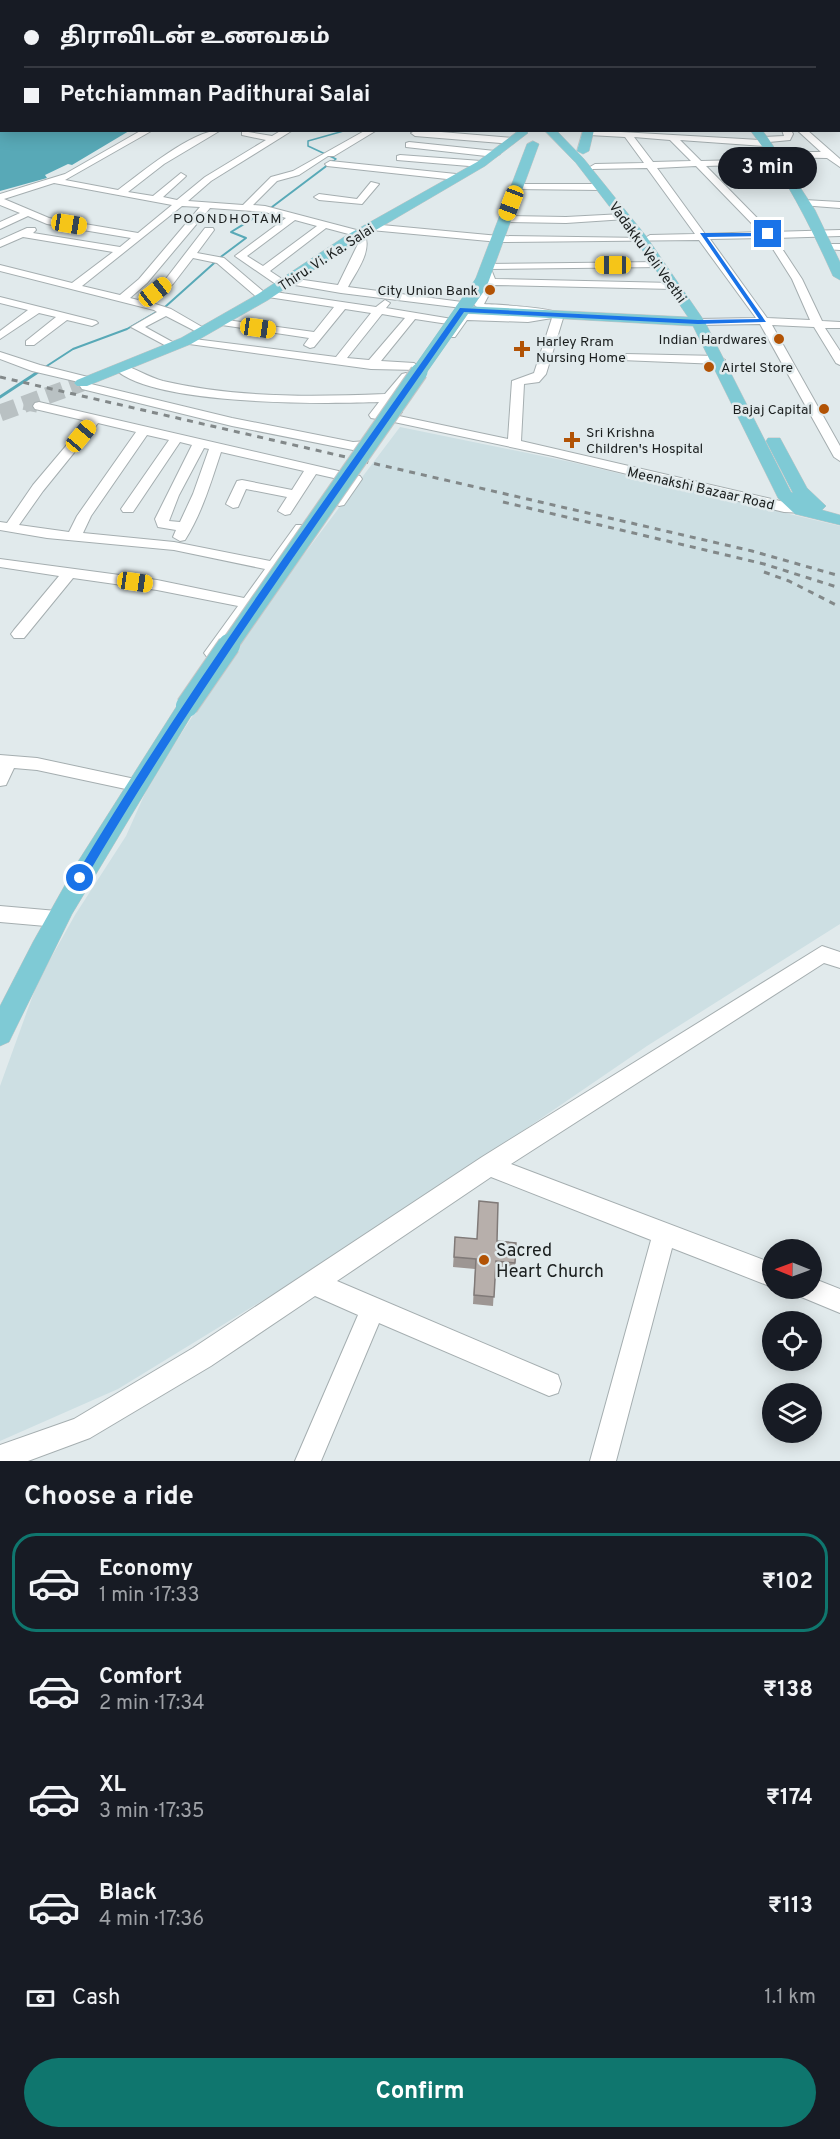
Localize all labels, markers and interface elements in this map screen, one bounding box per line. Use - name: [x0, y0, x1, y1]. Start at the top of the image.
- text: திராவிடன் உணவகம்: [60, 24, 330, 51]
- text: Petchiamman Padithurai Salai: [60, 82, 370, 109]
- callout: 3 min: [718, 147, 818, 189]
- text: 3 min: [741, 155, 794, 181]
- car: [496, 183, 526, 223]
- street label: Vadakku Veli Veethi: [604, 199, 689, 307]
- district label: POONDHOTAM: [173, 211, 283, 228]
- car: [50, 212, 88, 236]
- route end: [754, 220, 781, 247]
- street label: Thiru. Vi. Ka. Salai: [276, 221, 378, 296]
- car: [595, 256, 631, 274]
- car: [135, 274, 175, 310]
- place label: City Union Bank: [377, 283, 478, 300]
- marker: City Union Bank: [483, 283, 497, 297]
- car: [239, 317, 277, 339]
- place label: Indian Hardwares: [658, 332, 767, 349]
- marker: Indian Hardwares: [772, 332, 786, 346]
- place label: Harley Rram Nursing Home: [536, 334, 626, 367]
- marker: Harley Rram Nursing Home: [513, 340, 531, 358]
- marker: Airtel Store: [702, 360, 716, 374]
- place label: Airtel Store: [721, 360, 793, 377]
- place label: Bajaj Capital: [732, 402, 812, 419]
- marker: Bajaj Capital: [817, 402, 831, 416]
- car: [63, 416, 99, 456]
- place label: Sri Krishna Children's Hospital: [586, 425, 703, 458]
- marker: Sri Krishna Children's Hospital: [563, 431, 581, 449]
- street label: Meenakshi Bazaar Road: [625, 464, 776, 515]
- car: [116, 571, 154, 593]
- route start: [66, 864, 93, 891]
- north arrow: [762, 1239, 822, 1299]
- map controls: [762, 1239, 822, 1443]
- place label: Sacred Heart Church: [496, 1240, 604, 1284]
- marker: Sacred Heart Church: [477, 1253, 491, 1267]
- button: locate: [762, 1311, 822, 1371]
- button: layers: [762, 1383, 822, 1443]
- text: Choose a ride: [24, 1480, 194, 1514]
- icon: car: [27, 1556, 81, 1610]
- text: Economy: [99, 1556, 193, 1583]
- text: ₹102: [762, 1569, 813, 1596]
- text: 1 min · 17:33: [99, 1583, 199, 1609]
- icon: car: [27, 1664, 81, 1718]
- text: Comfort: [99, 1664, 182, 1691]
- text: ₹138: [763, 1677, 813, 1704]
- text: 2 min · 17:34: [99, 1691, 205, 1717]
- icon: car: [27, 1772, 81, 1826]
- text: XL: [99, 1772, 126, 1799]
- text: ₹174: [766, 1785, 813, 1812]
- text: 3 min · 17:35: [99, 1799, 204, 1825]
- icon: car: [27, 1880, 81, 1934]
- text: Black: [99, 1880, 157, 1907]
- text: ₹113: [768, 1893, 813, 1920]
- text: 4 min · 17:36: [99, 1907, 204, 1933]
- icon: cash: [24, 1982, 57, 2015]
- text: Cash: [72, 1985, 121, 2012]
- text: 1.1 km: [764, 1985, 816, 2011]
- button: Confirm: [24, 2058, 816, 2127]

